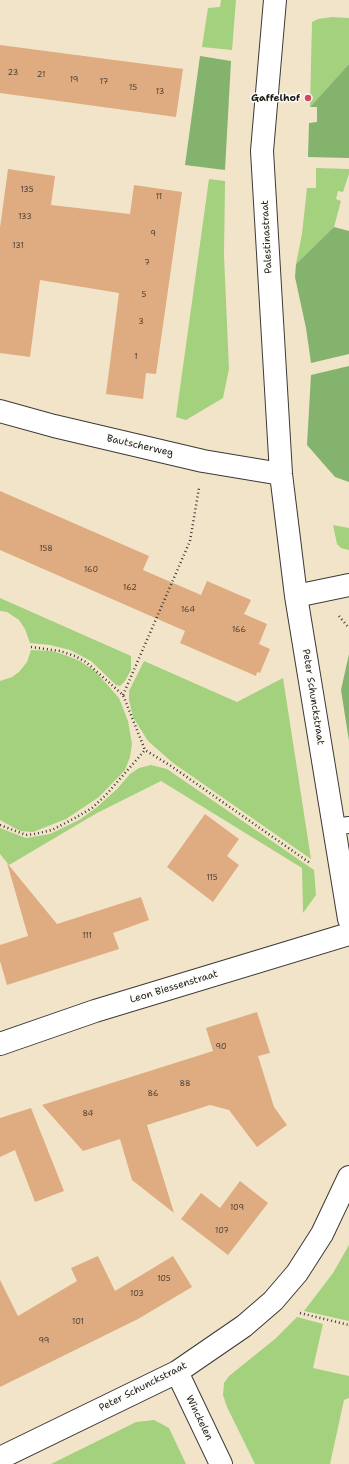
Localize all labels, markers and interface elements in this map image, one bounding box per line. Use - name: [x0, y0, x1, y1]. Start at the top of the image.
- house number: 23: [8, 68, 18, 78]
- house number: 21: [37, 70, 45, 80]
- house number: 19: [70, 75, 78, 85]
- house number: 17: [100, 77, 108, 87]
- house number: 15: [129, 83, 137, 93]
- house number: 13: [156, 87, 164, 97]
- place label: Gaffelhof: [251, 92, 300, 104]
- marker: Gaffelhof: [303, 93, 313, 103]
- house number: 135: [20, 185, 34, 195]
- house number: 11: [156, 192, 162, 202]
- street label: Palestinastraat: [259, 200, 275, 274]
- house number: 133: [18, 212, 32, 222]
- house number: 9: [150, 229, 156, 239]
- house number: 131: [12, 241, 24, 251]
- house number: 7: [144, 258, 150, 268]
- house number: 5: [142, 290, 146, 300]
- house number: 3: [138, 317, 144, 327]
- house number: 1: [134, 352, 138, 362]
- street label: Bautscherweg: [105, 432, 175, 460]
- house number: 158: [39, 544, 53, 554]
- house number: 160: [84, 565, 98, 575]
- house number: 162: [123, 583, 137, 593]
- house number: 164: [181, 605, 195, 615]
- house number: 166: [232, 625, 246, 635]
- street label: Peter Schunckstraat: [299, 648, 327, 746]
- house number: 115: [206, 873, 218, 883]
- house number: 111: [82, 931, 92, 941]
- street label: Leon Biessenstraat: [129, 968, 219, 1006]
- house number: 90: [215, 1042, 227, 1052]
- house number: 88: [179, 1079, 191, 1089]
- house number: 86: [148, 1089, 158, 1099]
- house number: 84: [83, 1109, 93, 1119]
- house number: 109: [230, 1203, 244, 1213]
- house number: 107: [215, 1226, 229, 1236]
- house number: 105: [157, 1274, 171, 1284]
- house number: 103: [130, 1289, 144, 1299]
- house number: 101: [72, 1317, 84, 1327]
- house number: 99: [39, 1336, 49, 1346]
- street label: Peter Schunckstraat: [97, 1360, 189, 1414]
- street label: Winckelen: [183, 1393, 215, 1443]

